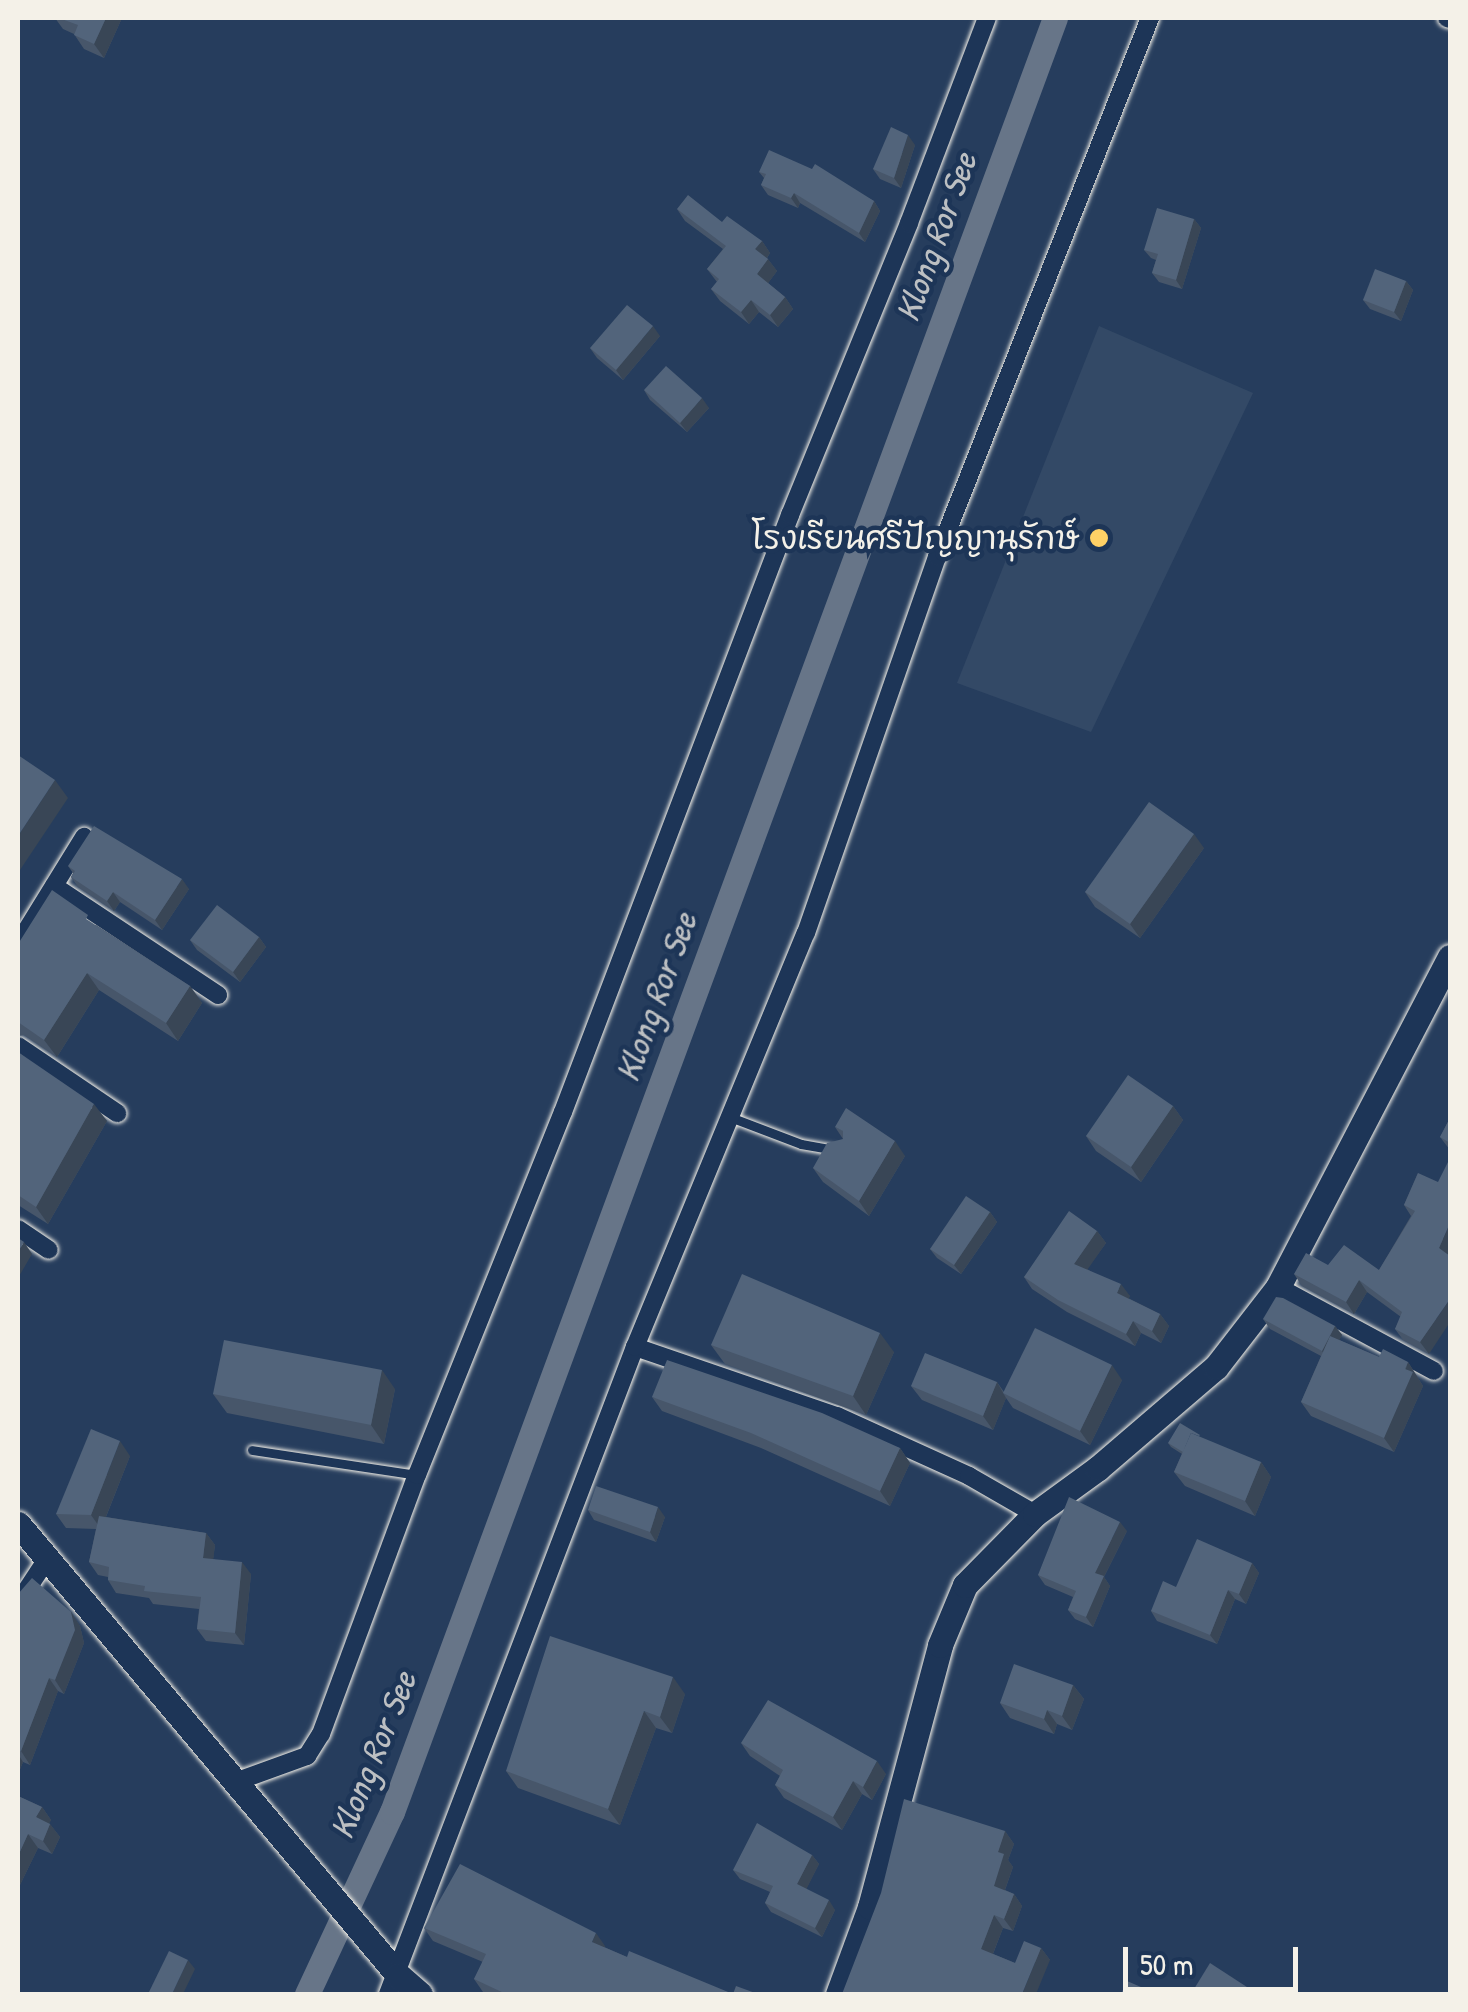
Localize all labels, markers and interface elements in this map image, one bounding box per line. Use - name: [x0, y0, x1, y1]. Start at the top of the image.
- water label: Klong Ror See: [886, 147, 986, 327]
- place label: โรงเรียนศรีปัญญานุรักษ์: [752, 519, 1079, 557]
- marker: โรงเรียนศรีปัญญานุรักษ์: [1088, 527, 1110, 549]
- water label: Klong Ror See: [606, 907, 706, 1087]
- water label: Klong Ror See: [320, 1665, 426, 1845]
- scale bar: [1128, 1927, 1303, 1989]
- text: 50 m: [1140, 1944, 1193, 1984]

